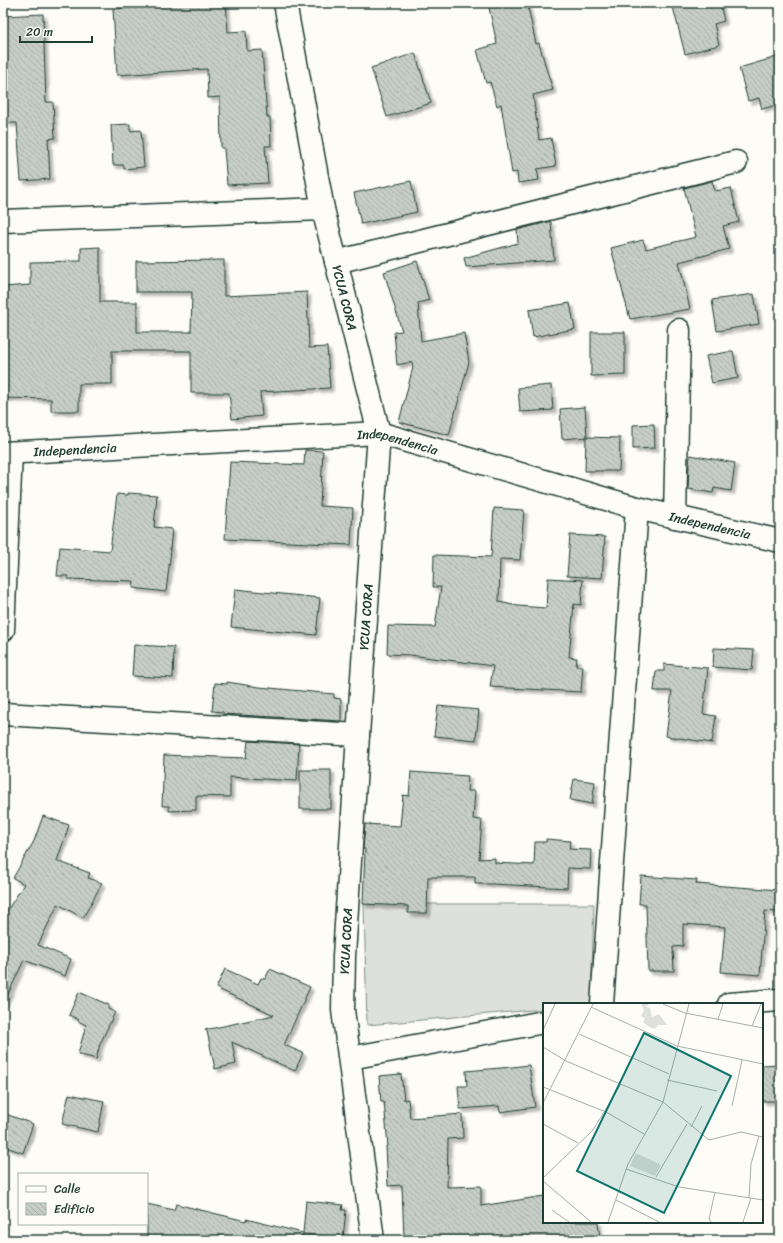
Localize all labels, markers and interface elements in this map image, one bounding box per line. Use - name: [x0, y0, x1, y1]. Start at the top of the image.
- scale bar: [20, 18, 92, 44]
- text: 20 m: [26, 21, 53, 43]
- street label: YCUA CORA: [326, 263, 364, 333]
- street label: Independencia: [355, 421, 441, 461]
- street label: Independencia: [32, 435, 117, 463]
- street label: Independencia: [666, 504, 753, 545]
- street label: YCUA CORA: [352, 583, 380, 651]
- street label: YCUA CORA: [333, 907, 359, 975]
- inset map: [543, 1003, 763, 1223]
- legend: [18, 1173, 148, 1225]
- text: Calle: [54, 1178, 81, 1200]
- text: Edificio: [54, 1198, 94, 1220]

